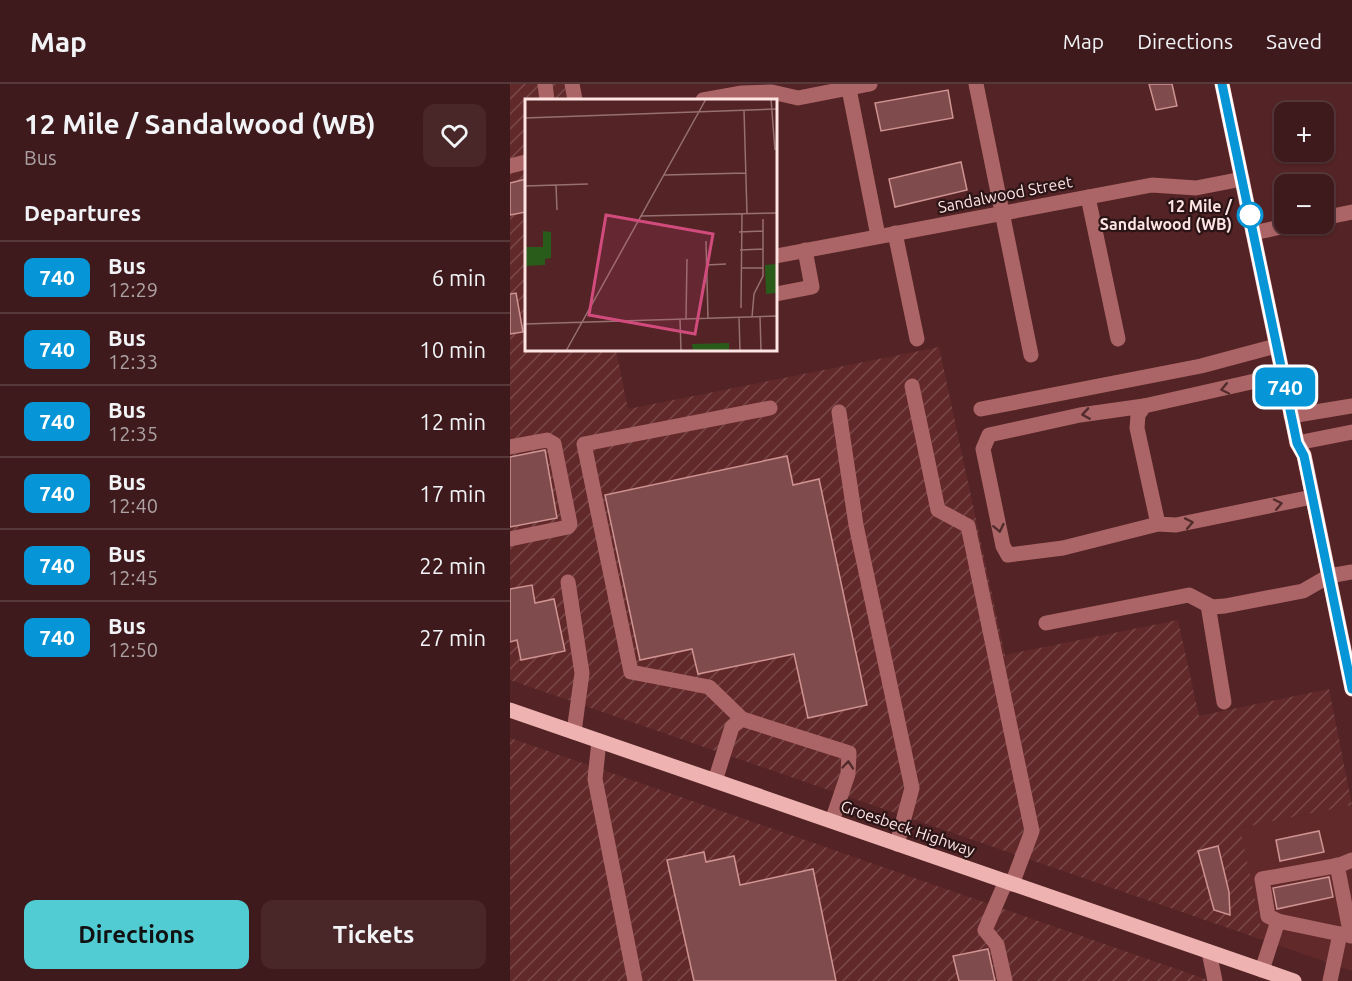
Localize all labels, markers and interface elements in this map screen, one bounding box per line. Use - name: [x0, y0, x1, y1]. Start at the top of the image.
- text: Map: [30, 26, 87, 57]
- text: Map: [1063, 29, 1104, 53]
- text: Directions: [1137, 29, 1233, 53]
- text: Saved: [1266, 29, 1322, 53]
- inset map: [525, 99, 777, 351]
- map controls: [1274, 102, 1334, 234]
- button: +: [1274, 102, 1334, 162]
- button: heart: [423, 104, 486, 167]
- text: 12 Mile / Sandalwood (WB): [24, 108, 376, 139]
- text: Bus: [24, 146, 57, 169]
- street label: Sandalwood Street: [936, 172, 1074, 216]
- button: −: [1274, 174, 1334, 234]
- place label: 12 Mile / Sandalwood (WB): [1100, 197, 1233, 234]
- text: Departures: [24, 200, 141, 225]
- marker: 12 Mile / Sandalwood (WB): [1237, 202, 1263, 228]
- text: Bus: [108, 253, 146, 278]
- text: 740: [39, 265, 75, 289]
- text: 6 min: [432, 265, 486, 290]
- text: 12:29: [108, 278, 158, 301]
- text: Bus: [108, 325, 146, 350]
- text: 740: [39, 337, 75, 361]
- text: 10 min: [419, 337, 486, 362]
- text: 12:33: [108, 350, 158, 373]
- line badge: 740: [1250, 368, 1320, 406]
- text: 740: [1267, 375, 1303, 399]
- one-way arrow: [1221, 381, 1231, 394]
- text: Bus: [108, 397, 146, 422]
- one-way arrow: [1081, 408, 1090, 420]
- text: 740: [39, 409, 75, 433]
- text: 12 min: [419, 409, 486, 434]
- text: 12:35: [108, 422, 158, 445]
- text: Bus: [108, 469, 146, 494]
- text: 740: [39, 481, 75, 505]
- text: 17 min: [419, 481, 486, 506]
- text: 12:40: [108, 494, 158, 517]
- one-way arrow: [1273, 499, 1283, 512]
- one-way arrow: [1183, 517, 1193, 530]
- one-way arrow: [992, 523, 1005, 533]
- text: Bus: [108, 541, 146, 566]
- text: 740: [39, 553, 75, 577]
- text: 22 min: [419, 553, 486, 578]
- text: 12:45: [108, 566, 158, 589]
- text: Bus: [108, 613, 146, 638]
- text: 740: [39, 625, 75, 649]
- text: 27 min: [419, 625, 486, 650]
- text: 12:50: [108, 638, 158, 661]
- one-way arrow: [842, 761, 855, 770]
- street label: Groesbeck Highway: [838, 797, 978, 860]
- button: Directions: [24, 900, 249, 969]
- button: Tickets: [261, 900, 486, 969]

